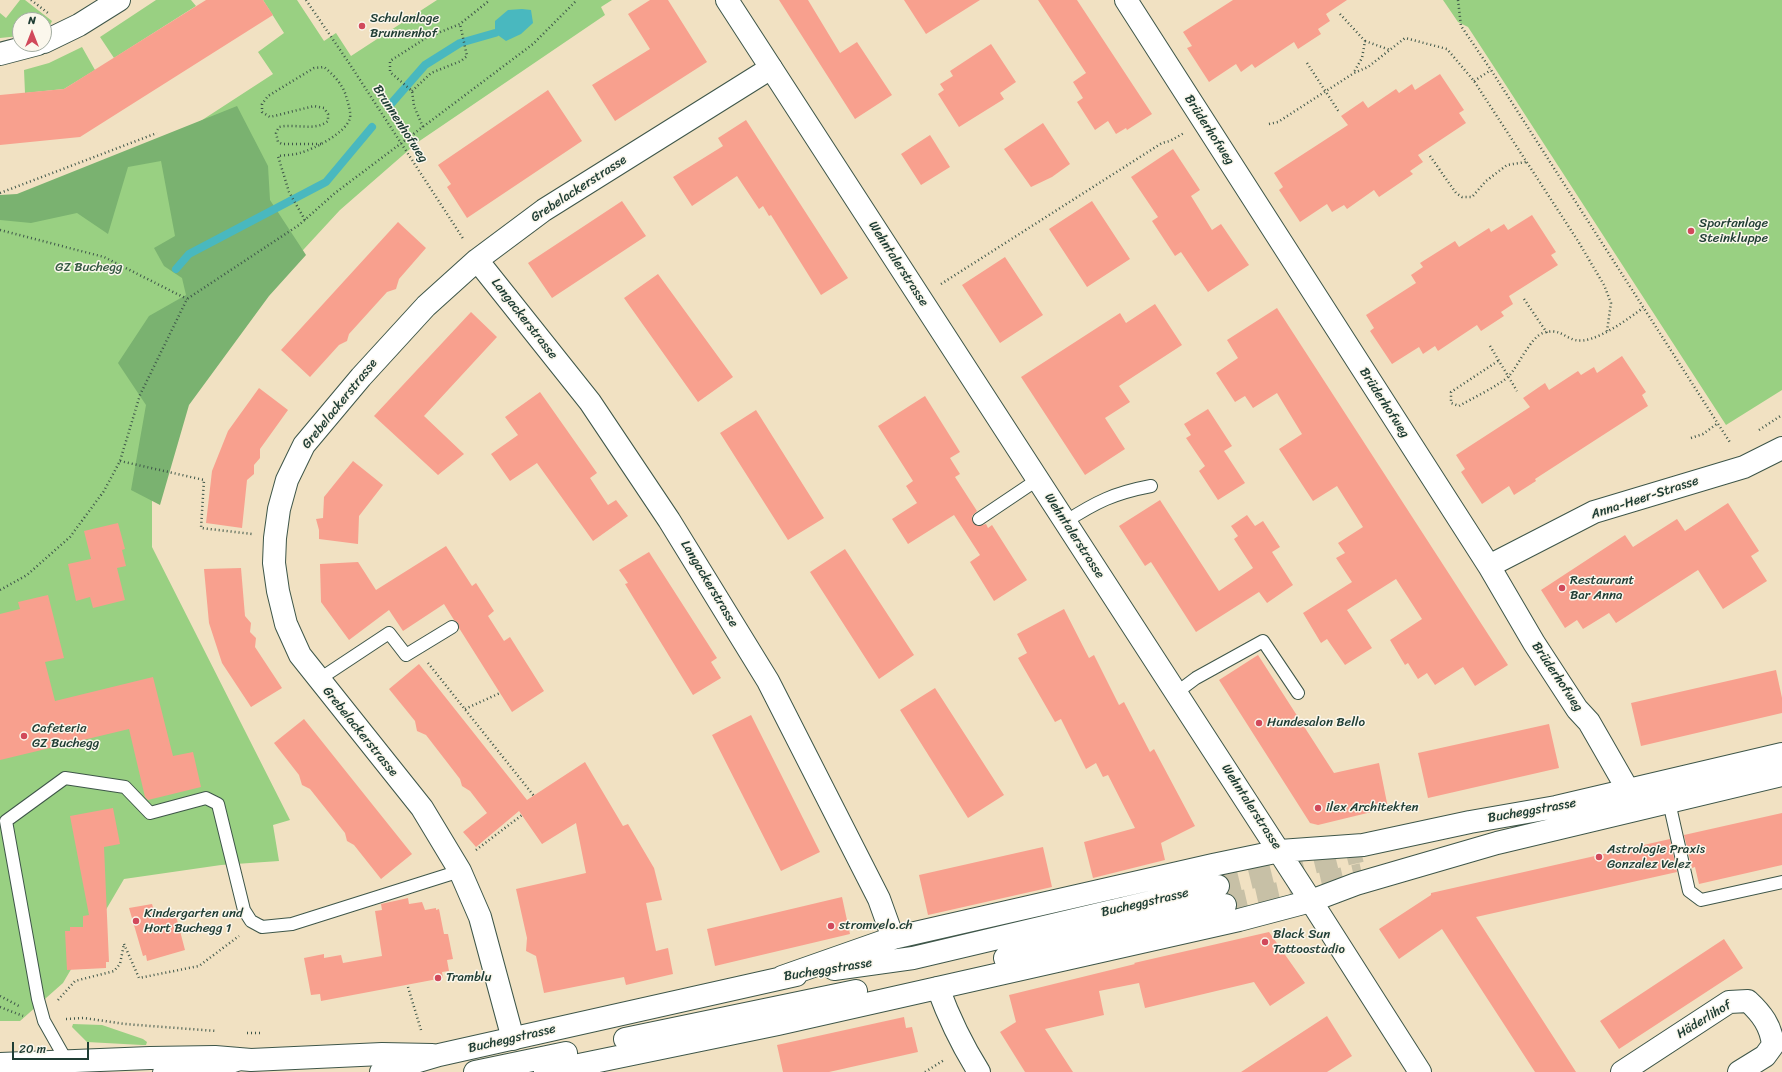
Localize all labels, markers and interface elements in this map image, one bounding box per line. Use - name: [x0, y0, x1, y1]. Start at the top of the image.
- text: N: [28, 11, 36, 30]
- place label: Schulanlage Brunnenhof: [370, 11, 439, 42]
- north arrow: [12, 12, 52, 52]
- marker: Schulanlage Brunnenhof: [357, 21, 367, 31]
- street label: Brunnenhofweg: [369, 82, 431, 166]
- street label: Brüderhofweg: [1181, 92, 1237, 168]
- street label: Grebelackerstrasse: [528, 152, 630, 226]
- place label: Sportanlage Steinkluppe: [1699, 216, 1768, 247]
- street label: Wehntalerstrasse: [865, 218, 931, 310]
- marker: Sportanlage Steinkluppe: [1686, 226, 1696, 236]
- park label: GZ Buchegg: [55, 260, 123, 276]
- street label: Langackerstrasse: [488, 275, 560, 363]
- street label: Grebelackerstrasse: [299, 356, 381, 452]
- street label: Brüderhofweg: [1356, 365, 1412, 441]
- street label: Anna-Heer-Strasse: [1589, 473, 1701, 523]
- street label: Wehntalerstrasse: [1041, 490, 1107, 582]
- street label: Langackerstrasse: [677, 538, 741, 630]
- place label: Restaurant Bar Anna: [1570, 573, 1634, 604]
- marker: Restaurant Bar Anna: [1557, 583, 1567, 593]
- street label: Brüderhofweg: [1528, 639, 1586, 715]
- street label: Grebelackerstrasse: [319, 684, 401, 780]
- place label: Hundesalon Bello: [1267, 715, 1365, 731]
- marker: Hundesalon Bello: [1254, 718, 1264, 728]
- place label: Cafeteria GZ Buchegg: [32, 721, 99, 752]
- marker: Cafeteria GZ Buchegg: [19, 731, 29, 741]
- street label: Wehntalerstrasse: [1218, 761, 1284, 853]
- street label: Bucheggstrasse: [1487, 796, 1577, 826]
- place label: ilex Architekten: [1326, 800, 1419, 816]
- marker: ilex Architekten: [1313, 803, 1323, 813]
- place label: Astrologie Praxis Gonzalez Velez: [1607, 842, 1705, 873]
- marker: Astrologie Praxis Gonzalez Velez: [1594, 852, 1604, 862]
- street label: Bucheggstrasse: [1100, 885, 1190, 921]
- place label: Kindergarten und Hort Buchegg 1: [144, 906, 243, 937]
- marker: Kindergarten und Hort Buchegg 1: [131, 916, 141, 926]
- place label: stromvelo.ch: [839, 918, 913, 934]
- marker: stromvelo.ch: [826, 921, 836, 931]
- place label: Black Sun Tattoostudio: [1273, 927, 1345, 958]
- marker: Black Sun Tattoostudio: [1260, 937, 1270, 947]
- street label: Bucheggstrasse: [783, 955, 873, 985]
- place label: Tramblu: [446, 970, 492, 986]
- marker: Tramblu: [433, 973, 443, 983]
- street label: Häderlihof: [1674, 998, 1734, 1042]
- street label: Bucheggstrasse: [467, 1021, 557, 1057]
- scale bar: [14, 1034, 91, 1060]
- text: 20 m: [19, 1038, 46, 1060]

